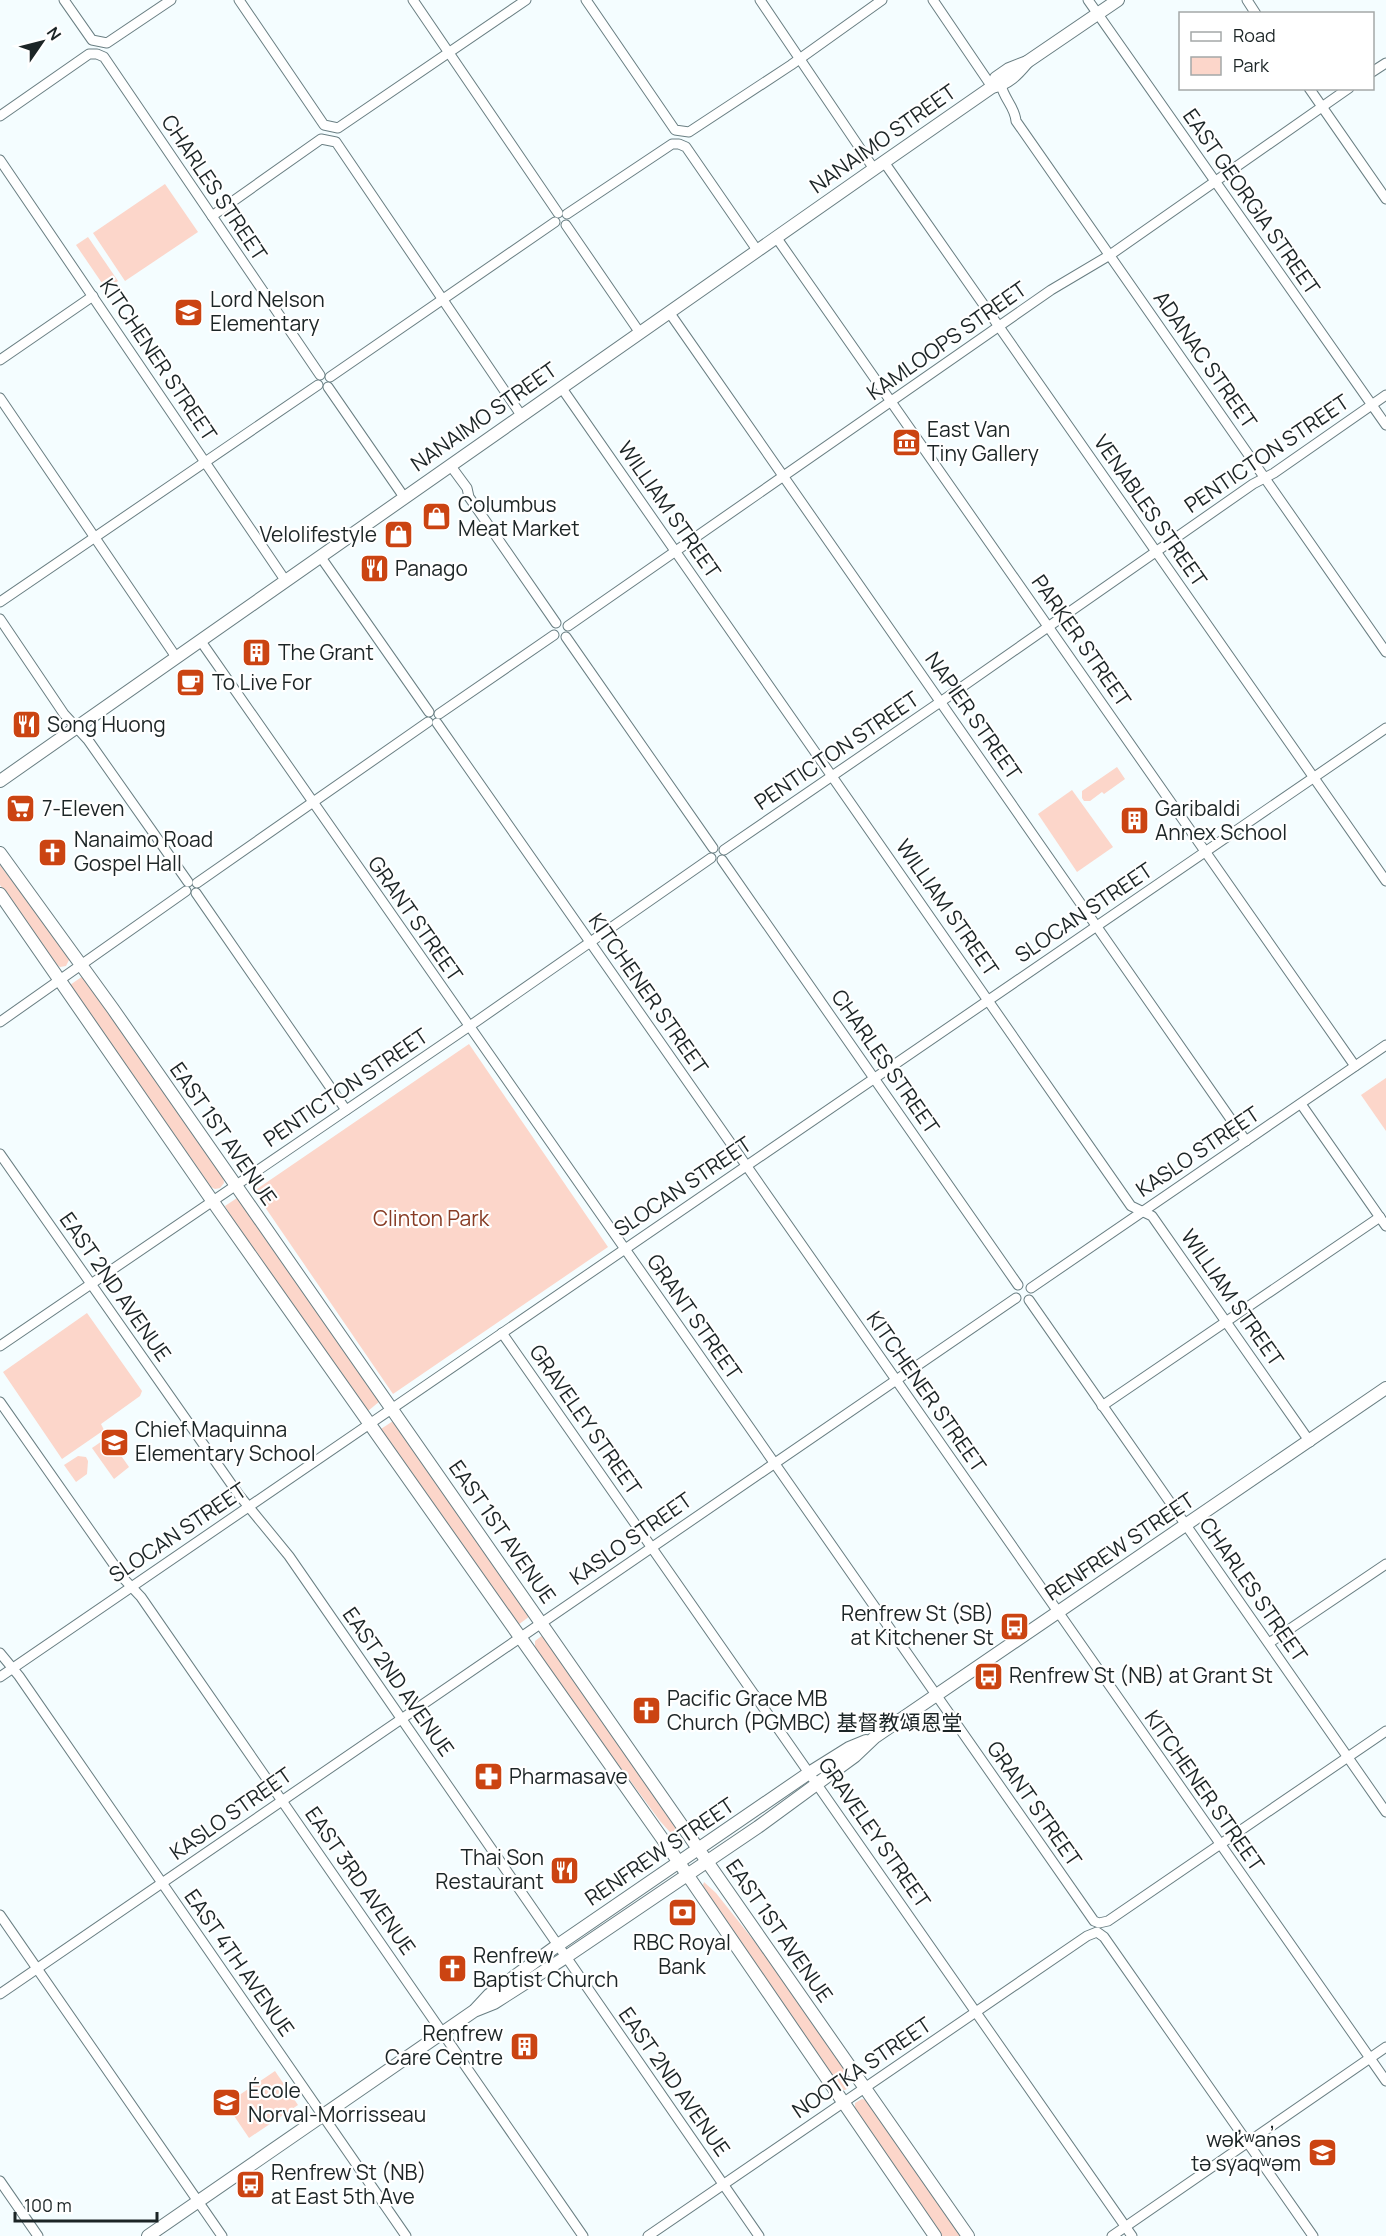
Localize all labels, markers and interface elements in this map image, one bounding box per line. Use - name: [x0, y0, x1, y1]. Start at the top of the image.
- north arrow: [12, 12, 72, 72]
- legend: [1179, 12, 1374, 90]
- text: N: [42, 22, 67, 44]
- text: Road: [1233, 23, 1276, 47]
- text: Park: [1233, 53, 1270, 77]
- street label: NANAIMO STREET: [804, 77, 961, 199]
- street label: EAST GEORGIA STREET: [1177, 103, 1327, 300]
- street label: CHARLES STREET: [156, 109, 274, 266]
- street label: KITCHENER STREET: [94, 273, 224, 447]
- street label: KAMLOOPS STREET: [861, 274, 1032, 406]
- place label: Lord Nelson Elementary: [210, 285, 325, 337]
- street label: ADANAC STREET: [1148, 285, 1264, 434]
- school or university icon: Lord Nelson Elementary: [173, 296, 205, 328]
- street label: NANAIMO STREET: [405, 355, 562, 477]
- street label: PENTICTON STREET: [1179, 387, 1355, 519]
- place label: East Van Tiny Gallery: [927, 415, 1039, 467]
- museum icon: East Van Tiny Gallery: [890, 426, 922, 458]
- street label: VENABLES STREET: [1088, 429, 1214, 592]
- street label: WILLIAM STREET: [612, 435, 728, 584]
- place label: Columbus Meat Market: [458, 490, 580, 542]
- shop icon: Columbus Meat Market: [421, 501, 453, 533]
- shop icon: Velolifestyle: [382, 519, 414, 551]
- place label: Velolifestyle: [260, 520, 377, 548]
- restaurant icon: Panago: [358, 553, 390, 585]
- place label: Panago: [395, 554, 468, 582]
- street label: PARKER STREET: [1026, 569, 1138, 712]
- building icon: The Grant: [241, 637, 273, 669]
- place label: The Grant: [278, 638, 374, 666]
- street label: NAPIER STREET: [919, 646, 1029, 785]
- cafe icon: To Live For: [175, 667, 207, 699]
- place label: To Live For: [212, 668, 312, 696]
- street label: PENTICTON STREET: [749, 684, 925, 816]
- restaurant icon: Song Huong: [10, 709, 42, 741]
- place label: Song Huong: [47, 710, 166, 738]
- supermarket icon: 7-Eleven: [5, 793, 37, 825]
- place label: 7-Eleven: [42, 794, 125, 822]
- place label: Garibaldi Annex School: [1155, 794, 1287, 846]
- building icon: Garibaldi Annex School: [1118, 805, 1150, 837]
- place label: Nanaimo Road Gospel Hall: [74, 825, 213, 877]
- street label: WILLIAM STREET: [890, 833, 1006, 982]
- church icon: Nanaimo Road Gospel Hall: [37, 836, 69, 868]
- street label: GRANT STREET: [362, 850, 470, 987]
- street label: SLOCAN STREET: [1009, 856, 1158, 969]
- street label: KITCHENER STREET: [583, 907, 715, 1080]
- street label: CHARLES STREET: [825, 984, 946, 1140]
- street label: PENTICTON STREET: [258, 1021, 434, 1153]
- street label: EAST 1ST AVENUE: [164, 1056, 284, 1211]
- street label: KASLO STREET: [1130, 1099, 1265, 1203]
- street label: SLOCAN STREET: [608, 1130, 757, 1243]
- park label: Clinton Park: [373, 1204, 490, 1232]
- street label: EAST 2ND AVENUE: [54, 1206, 178, 1367]
- street label: WILLIAM STREET: [1175, 1223, 1291, 1372]
- street label: GRANT STREET: [641, 1248, 749, 1385]
- street label: KITCHENER STREET: [861, 1305, 993, 1478]
- street label: GRAVELEY STREET: [523, 1339, 648, 1501]
- place label: Chief Maquinna Elementary School: [135, 1415, 316, 1467]
- school or university icon: Chief Maquinna Elementary School: [98, 1426, 130, 1458]
- street label: EAST 1ST AVENUE: [443, 1454, 563, 1609]
- street label: SLOCAN STREET: [103, 1476, 252, 1589]
- street label: KASLO STREET: [564, 1485, 697, 1591]
- street label: RENFREW STREET: [1039, 1486, 1200, 1607]
- street label: CHARLES STREET: [1193, 1512, 1314, 1668]
- place label: Renfrew St (SB) at Kitchener St: [841, 1599, 994, 1651]
- street label: EAST 2ND AVENUE: [337, 1601, 461, 1762]
- bus stop icon: Renfrew St (SB) at Kitchener St: [999, 1610, 1031, 1642]
- bus stop icon: Renfrew St (NB) at Grant St: [972, 1660, 1004, 1692]
- place label: Renfrew St (NB) at Grant St: [1009, 1661, 1273, 1689]
- place label: Pacific Grace MB Church (PGMBC) 基督教頌恩堂: [667, 1684, 963, 1736]
- church icon: Pacific Grace MB Church (PGMBC) 基督教頌恩堂: [630, 1695, 662, 1727]
- street label: KITCHENER STREET: [1139, 1704, 1271, 1877]
- street label: GRANT STREET: [981, 1735, 1089, 1872]
- street label: GRAVELEY STREET: [812, 1752, 937, 1914]
- street label: KASLO STREET: [164, 1760, 297, 1866]
- pharmacy icon: Pharmasave: [472, 1761, 504, 1793]
- place label: Pharmasave: [509, 1762, 628, 1790]
- street label: RENFREW STREET: [579, 1791, 740, 1912]
- street label: EAST 3RD AVENUE: [299, 1801, 422, 1960]
- place label: Thai Son Restaurant: [435, 1843, 544, 1895]
- street label: EAST 1ST AVENUE: [720, 1853, 840, 2008]
- restaurant icon: Thai Son Restaurant: [549, 1854, 581, 1886]
- street label: EAST 4TH AVENUE: [179, 1883, 301, 2042]
- bank icon: RBC Royal Bank: [666, 1896, 698, 1928]
- place label: RBC Royal Bank: [633, 1928, 731, 1980]
- place label: Renfrew Baptist Church: [473, 1941, 618, 1993]
- church icon: Renfrew Baptist Church: [436, 1952, 468, 1984]
- street label: EAST 2ND AVENUE: [613, 2001, 737, 2162]
- street label: NOOTKA STREET: [786, 2010, 937, 2124]
- place label: Renfrew Care Centre: [385, 2019, 503, 2071]
- building icon: Renfrew Care Centre: [508, 2030, 540, 2062]
- place label: École Norval-Morrisseau: [248, 2076, 426, 2128]
- school or university icon: École Norval-Morrisseau: [211, 2087, 243, 2119]
- place label: wək̓ʷan̓əs tə syaqʷəm: [1191, 2125, 1301, 2177]
- school or university icon: wək̓ʷan̓əs tə syaqʷəm: [1306, 2136, 1338, 2168]
- place label: Renfrew St (NB) at East 5th Ave: [271, 2158, 426, 2210]
- bus stop icon: Renfrew St (NB) at East 5th Ave: [234, 2169, 266, 2201]
- scale bar: [15, 2185, 158, 2223]
- text: 100 m: [24, 2193, 72, 2217]

